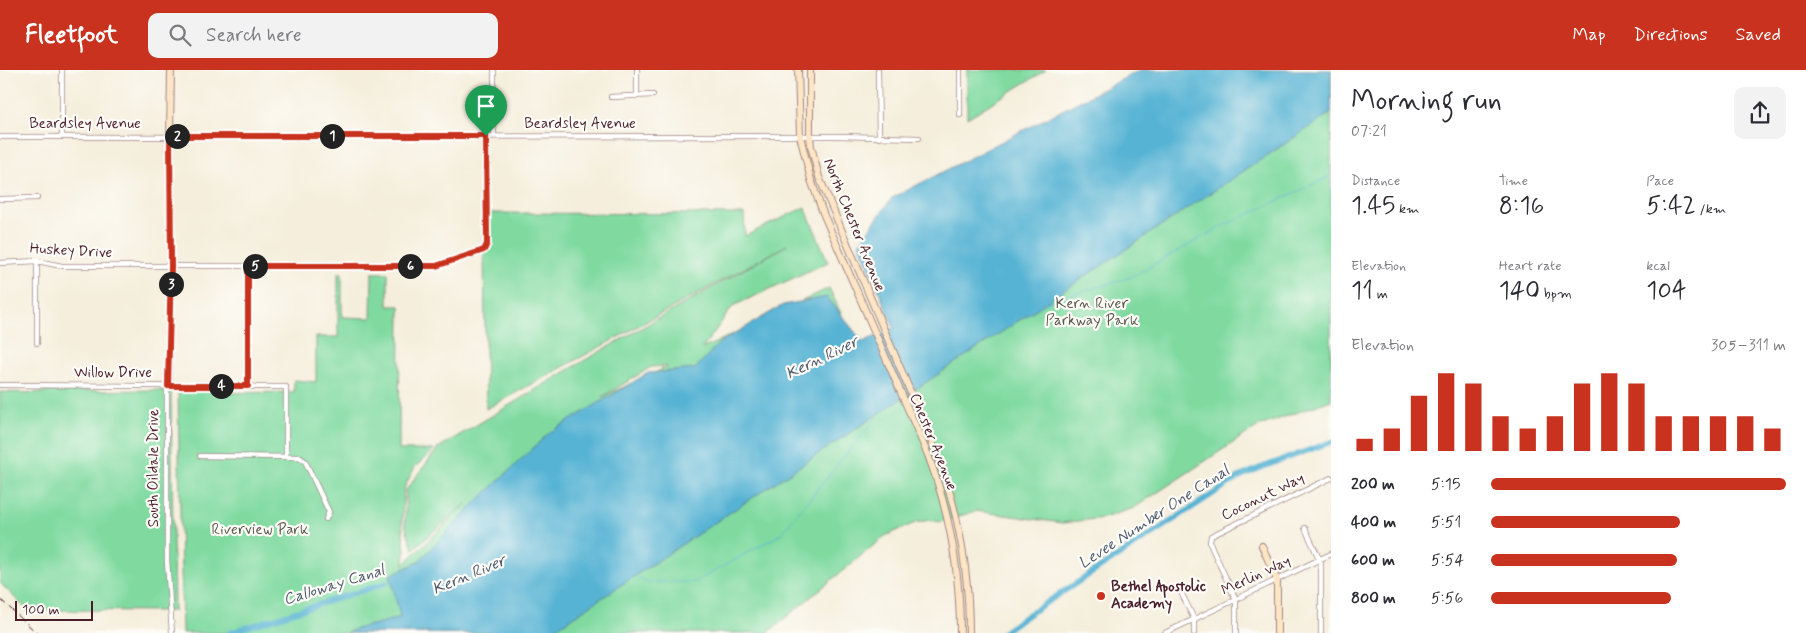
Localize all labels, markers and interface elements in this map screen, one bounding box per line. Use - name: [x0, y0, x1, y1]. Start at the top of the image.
- search box: [148, 13, 498, 58]
- text: Fleetfoot: [25, 20, 118, 51]
- icon: search: [166, 21, 194, 49]
- text: Search here: [206, 23, 302, 48]
- text: Map: [1573, 23, 1606, 47]
- text: Directions: [1634, 23, 1708, 47]
- text: Saved: [1736, 23, 1781, 47]
- text: Morning run: [1351, 83, 1502, 120]
- pin: [465, 85, 507, 136]
- button: share: [1734, 87, 1786, 139]
- icon: arrive: [472, 92, 500, 120]
- street label: Beardsley Avenue: [29, 114, 141, 134]
- street label: Beardsley Avenue: [524, 114, 636, 134]
- text: 07:21: [1351, 121, 1387, 142]
- pin: 2: [164, 124, 190, 148]
- pin: 1: [320, 124, 344, 148]
- text: 2: [174, 127, 181, 145]
- text: 1: [329, 127, 336, 145]
- street label: North Chester Avenue: [818, 155, 890, 295]
- text: Distance: [1351, 172, 1400, 190]
- text: Time: [1499, 172, 1528, 190]
- text: Pace: [1646, 172, 1674, 190]
- text: 1.45: [1351, 190, 1395, 223]
- text: 8:16: [1499, 190, 1544, 223]
- text: 5:42: [1646, 190, 1696, 223]
- text: km: [1395, 200, 1419, 218]
- text: /km: [1696, 200, 1726, 218]
- street label: Huskey Drive: [29, 239, 113, 263]
- pin: 5: [242, 254, 268, 278]
- pin: 6: [398, 254, 422, 278]
- text: 5: [251, 257, 260, 275]
- text: 6: [407, 257, 414, 275]
- text: Elevation: [1351, 257, 1406, 275]
- text: Heart rate: [1499, 257, 1562, 275]
- text: kcal: [1646, 257, 1670, 275]
- pin: 3: [158, 272, 184, 296]
- text: 3: [168, 275, 175, 293]
- text: 11: [1351, 275, 1373, 308]
- text: 140: [1499, 275, 1540, 308]
- text: 104: [1646, 275, 1687, 308]
- text: m: [1373, 285, 1388, 303]
- text: bpm: [1540, 285, 1572, 303]
- park label: Kern River Parkway Park: [1046, 294, 1139, 331]
- water label: Kern River: [783, 330, 864, 384]
- text: Elevation: [1351, 335, 1414, 356]
- text: 305–311 m: [1711, 335, 1786, 356]
- street label: Willow Drive: [74, 363, 152, 383]
- pin: 4: [208, 374, 234, 398]
- text: 4: [217, 377, 226, 395]
- street label: Chester Avenue: [904, 390, 962, 494]
- street label: South Oildale Drive: [144, 409, 164, 527]
- water label: Levee Number One Canal: [1075, 459, 1235, 574]
- street label: Coconut Way: [1218, 468, 1308, 526]
- text: 200 m: [1351, 474, 1395, 495]
- text: 5:15: [1431, 474, 1461, 495]
- text: 400 m: [1351, 512, 1396, 533]
- text: 5:51: [1431, 512, 1461, 533]
- park label: Riverview Park: [212, 520, 309, 540]
- water label: Kern River: [429, 549, 511, 600]
- text: 600 m: [1351, 550, 1395, 571]
- text: 5:54: [1431, 550, 1464, 571]
- street label: Merlin Way: [1218, 551, 1294, 601]
- water label: Calloway Canal: [281, 559, 389, 610]
- place label: Bethel Apostolic Academy: [1111, 577, 1206, 614]
- text: 800 m: [1351, 588, 1396, 609]
- text: 5:56: [1431, 588, 1463, 609]
- marker: Bethel Apostolic Academy: [1095, 590, 1107, 602]
- scale bar: [15, 598, 92, 621]
- text: 100 m: [22, 601, 60, 619]

